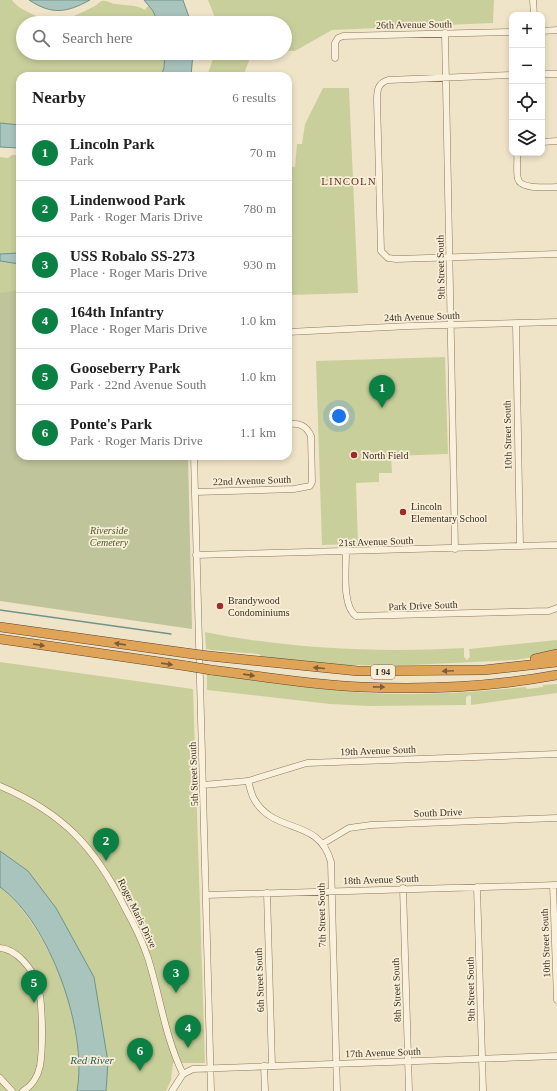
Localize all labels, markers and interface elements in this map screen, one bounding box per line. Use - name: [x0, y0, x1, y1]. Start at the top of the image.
- map controls: [509, 12, 545, 156]
- button: +: [509, 12, 545, 48]
- search box: [16, 16, 292, 60]
- street label: 26th Avenue South: [376, 18, 452, 31]
- icon: search: [30, 27, 52, 49]
- text: Search here: [62, 30, 132, 46]
- button: −: [509, 48, 545, 84]
- button: locate: [509, 84, 545, 120]
- text: Nearby: [32, 88, 86, 107]
- text: 6 results: [232, 90, 276, 105]
- button: layers: [509, 120, 545, 156]
- text: Lincoln Park: [70, 136, 155, 152]
- text: 1: [42, 145, 48, 160]
- text: 70 m: [250, 145, 276, 160]
- text: Park: [70, 153, 94, 168]
- district label: LINCOLN: [321, 175, 377, 187]
- text: Lindenwood Park: [70, 192, 185, 208]
- text: 2: [42, 201, 48, 216]
- text: 780 m: [243, 201, 276, 216]
- text: Park · Roger Maris Drive: [70, 209, 203, 224]
- street label: 9th Street South: [434, 235, 447, 299]
- text: USS Robalo SS-273: [70, 248, 195, 264]
- text: 3: [42, 257, 48, 272]
- text: 930 m: [243, 257, 276, 272]
- text: Place · Roger Maris Drive: [70, 265, 207, 280]
- text: 164th Infantry: [70, 304, 164, 320]
- street label: 24th Avenue South: [384, 310, 460, 323]
- text: 4: [42, 313, 48, 328]
- text: 1.0 km: [240, 313, 276, 328]
- text: Place · Roger Maris Drive: [70, 321, 207, 336]
- text: Gooseberry Park: [70, 360, 180, 376]
- text: 5: [42, 369, 48, 384]
- text: 1.0 km: [240, 369, 276, 384]
- pin: 1: [369, 375, 395, 408]
- text: Park · 22nd Avenue South: [70, 377, 206, 392]
- street label: 10th Street South: [501, 400, 514, 470]
- your location: [329, 406, 349, 426]
- text: Ponte's Park: [70, 416, 152, 432]
- text: 6: [42, 425, 48, 440]
- text: 1.1 km: [240, 425, 276, 440]
- text: Park · Roger Maris Drive: [70, 433, 203, 448]
- marker: North Field: [349, 450, 359, 460]
- place label: North Field: [362, 450, 408, 461]
- street label: 22nd Avenue South: [213, 474, 291, 487]
- place label: Lincoln Elementary School: [411, 501, 488, 524]
- marker: Lincoln Elementary School: [398, 507, 408, 517]
- park label: Riverside Cemetery: [89, 525, 129, 548]
- street label: 21st Avenue South: [338, 535, 414, 548]
- place label: Brandywood Condominiums: [228, 595, 290, 618]
- street label: Park Drive South: [388, 599, 458, 612]
- marker: Brandywood Condominiums: [215, 601, 225, 611]
- one-way arrow: [114, 641, 126, 647]
- one-way arrow: [32, 642, 45, 648]
- one-way arrow: [161, 661, 173, 667]
- one-way arrow: [313, 665, 325, 671]
- road number: I 94: [371, 665, 395, 679]
- one-way arrow: [441, 668, 454, 674]
- one-way arrow: [243, 672, 255, 678]
- one-way arrow: [373, 684, 386, 690]
- street label: 5th Street South: [187, 742, 200, 806]
- street label: 19th Avenue South: [340, 744, 416, 757]
- street label: South Drive: [414, 806, 463, 819]
- pin: 2: [93, 828, 119, 861]
- street label: 18th Avenue South: [343, 873, 419, 886]
- street label: Roger Maris Drive: [116, 877, 159, 950]
- street label: 7th Street South: [315, 883, 328, 947]
- street label: 10th Street South: [539, 908, 552, 978]
- street label: 6th Street South: [253, 948, 266, 1012]
- street label: 9th Street South: [464, 957, 477, 1021]
- street label: 8th Street South: [390, 958, 403, 1022]
- pin: 3: [163, 960, 189, 993]
- pin: 5: [21, 970, 47, 1003]
- pin: 4: [175, 1015, 201, 1048]
- pin: 6: [127, 1038, 153, 1071]
- street label: 17th Avenue South: [345, 1046, 421, 1059]
- water label: Red River: [69, 1054, 115, 1066]

